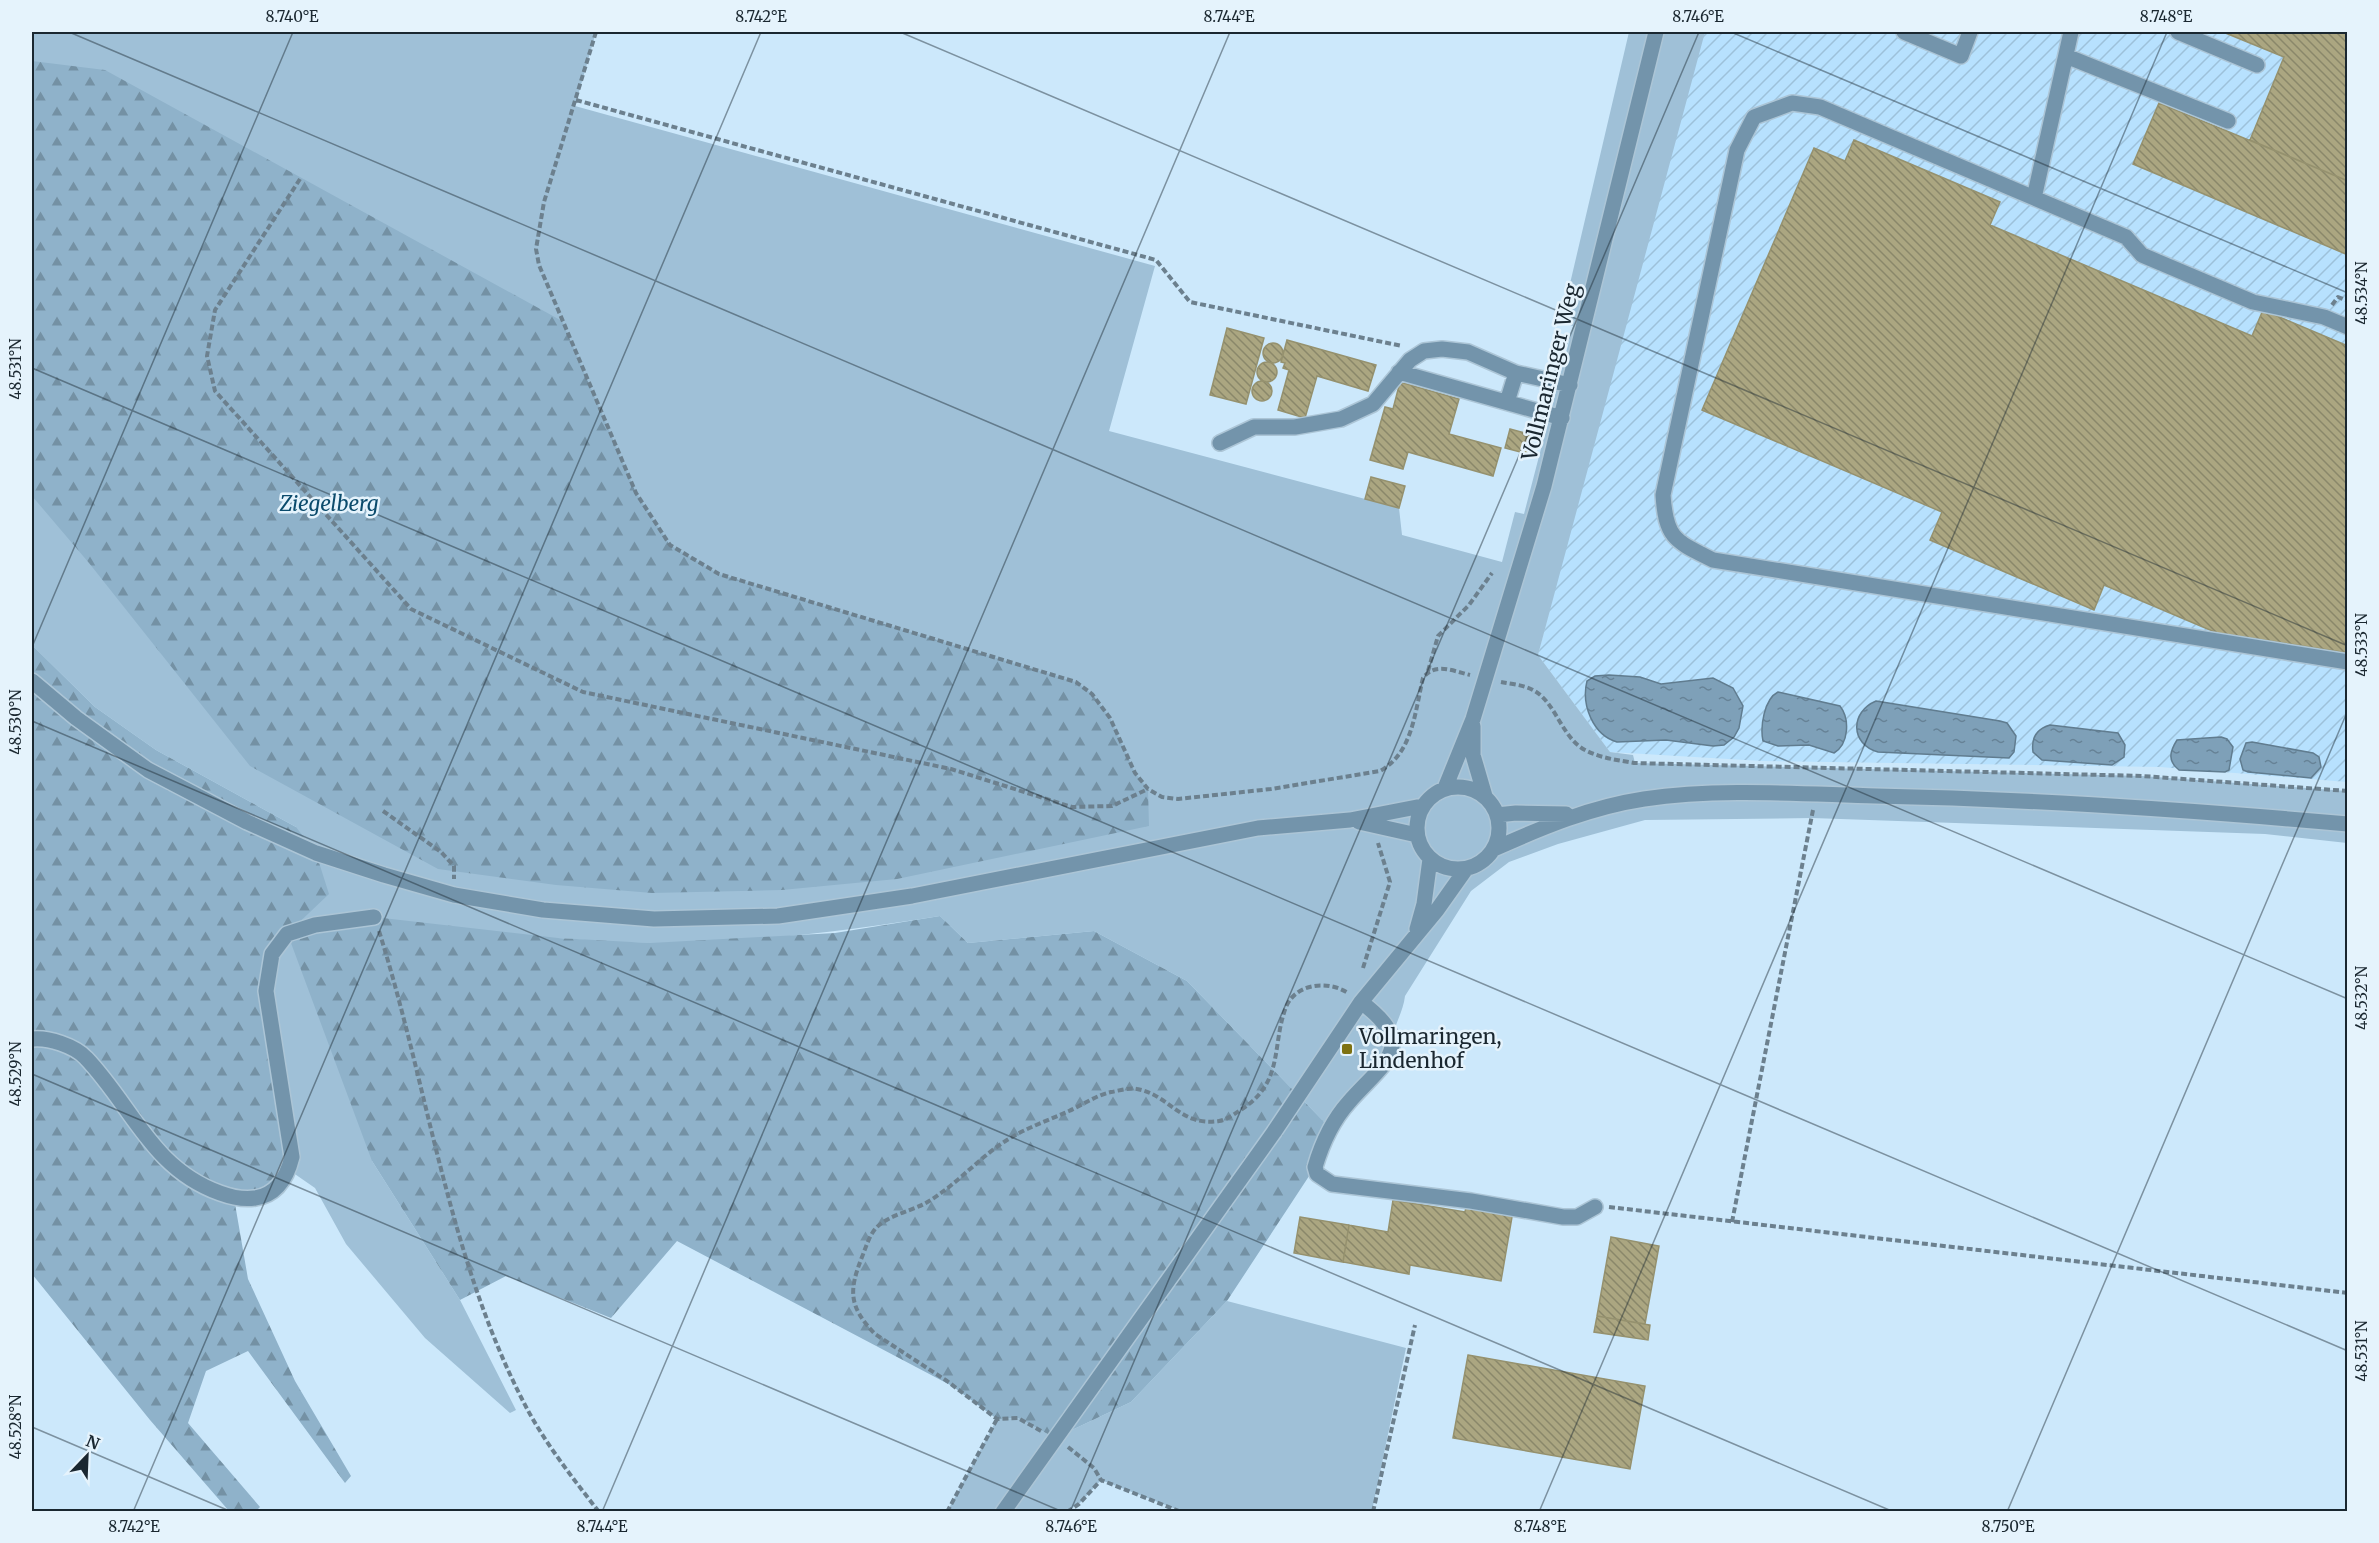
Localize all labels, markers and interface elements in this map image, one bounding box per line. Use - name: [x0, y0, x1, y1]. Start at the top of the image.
- text: 8.740°E: [266, 7, 319, 26]
- text: 8.742°E: [735, 7, 787, 26]
- text: 8.744°E: [1203, 7, 1255, 26]
- text: 8.746°E: [1672, 7, 1724, 26]
- text: 8.748°E: [2140, 7, 2193, 26]
- text: 48.534°N: [2352, 261, 2371, 325]
- street label: Vollmaringer Weg: [1515, 280, 1586, 464]
- text: 48.531°N: [6, 338, 25, 400]
- park label: Ziegelberg: [279, 490, 379, 517]
- text: 48.533°N: [2352, 613, 2371, 677]
- text: 48.530°N: [6, 689, 25, 755]
- text: 48.532°N: [2352, 966, 2371, 1030]
- place label: Vollmaringen, Lindenhof: [1358, 1023, 1502, 1074]
- text: 48.529°N: [6, 1041, 25, 1107]
- marker: Vollmaringen, Lindenhof: [1340, 1042, 1354, 1056]
- text: 48.531°N: [2352, 1320, 2371, 1382]
- text: 48.528°N: [6, 1394, 25, 1459]
- north arrow: [57, 1426, 117, 1486]
- text: N: [83, 1431, 103, 1454]
- text: 8.742°E: [108, 1517, 160, 1536]
- text: 8.744°E: [576, 1517, 628, 1536]
- text: 8.746°E: [1045, 1517, 1097, 1536]
- text: 8.748°E: [1514, 1517, 1567, 1536]
- text: 8.750°E: [1981, 1517, 2035, 1536]

